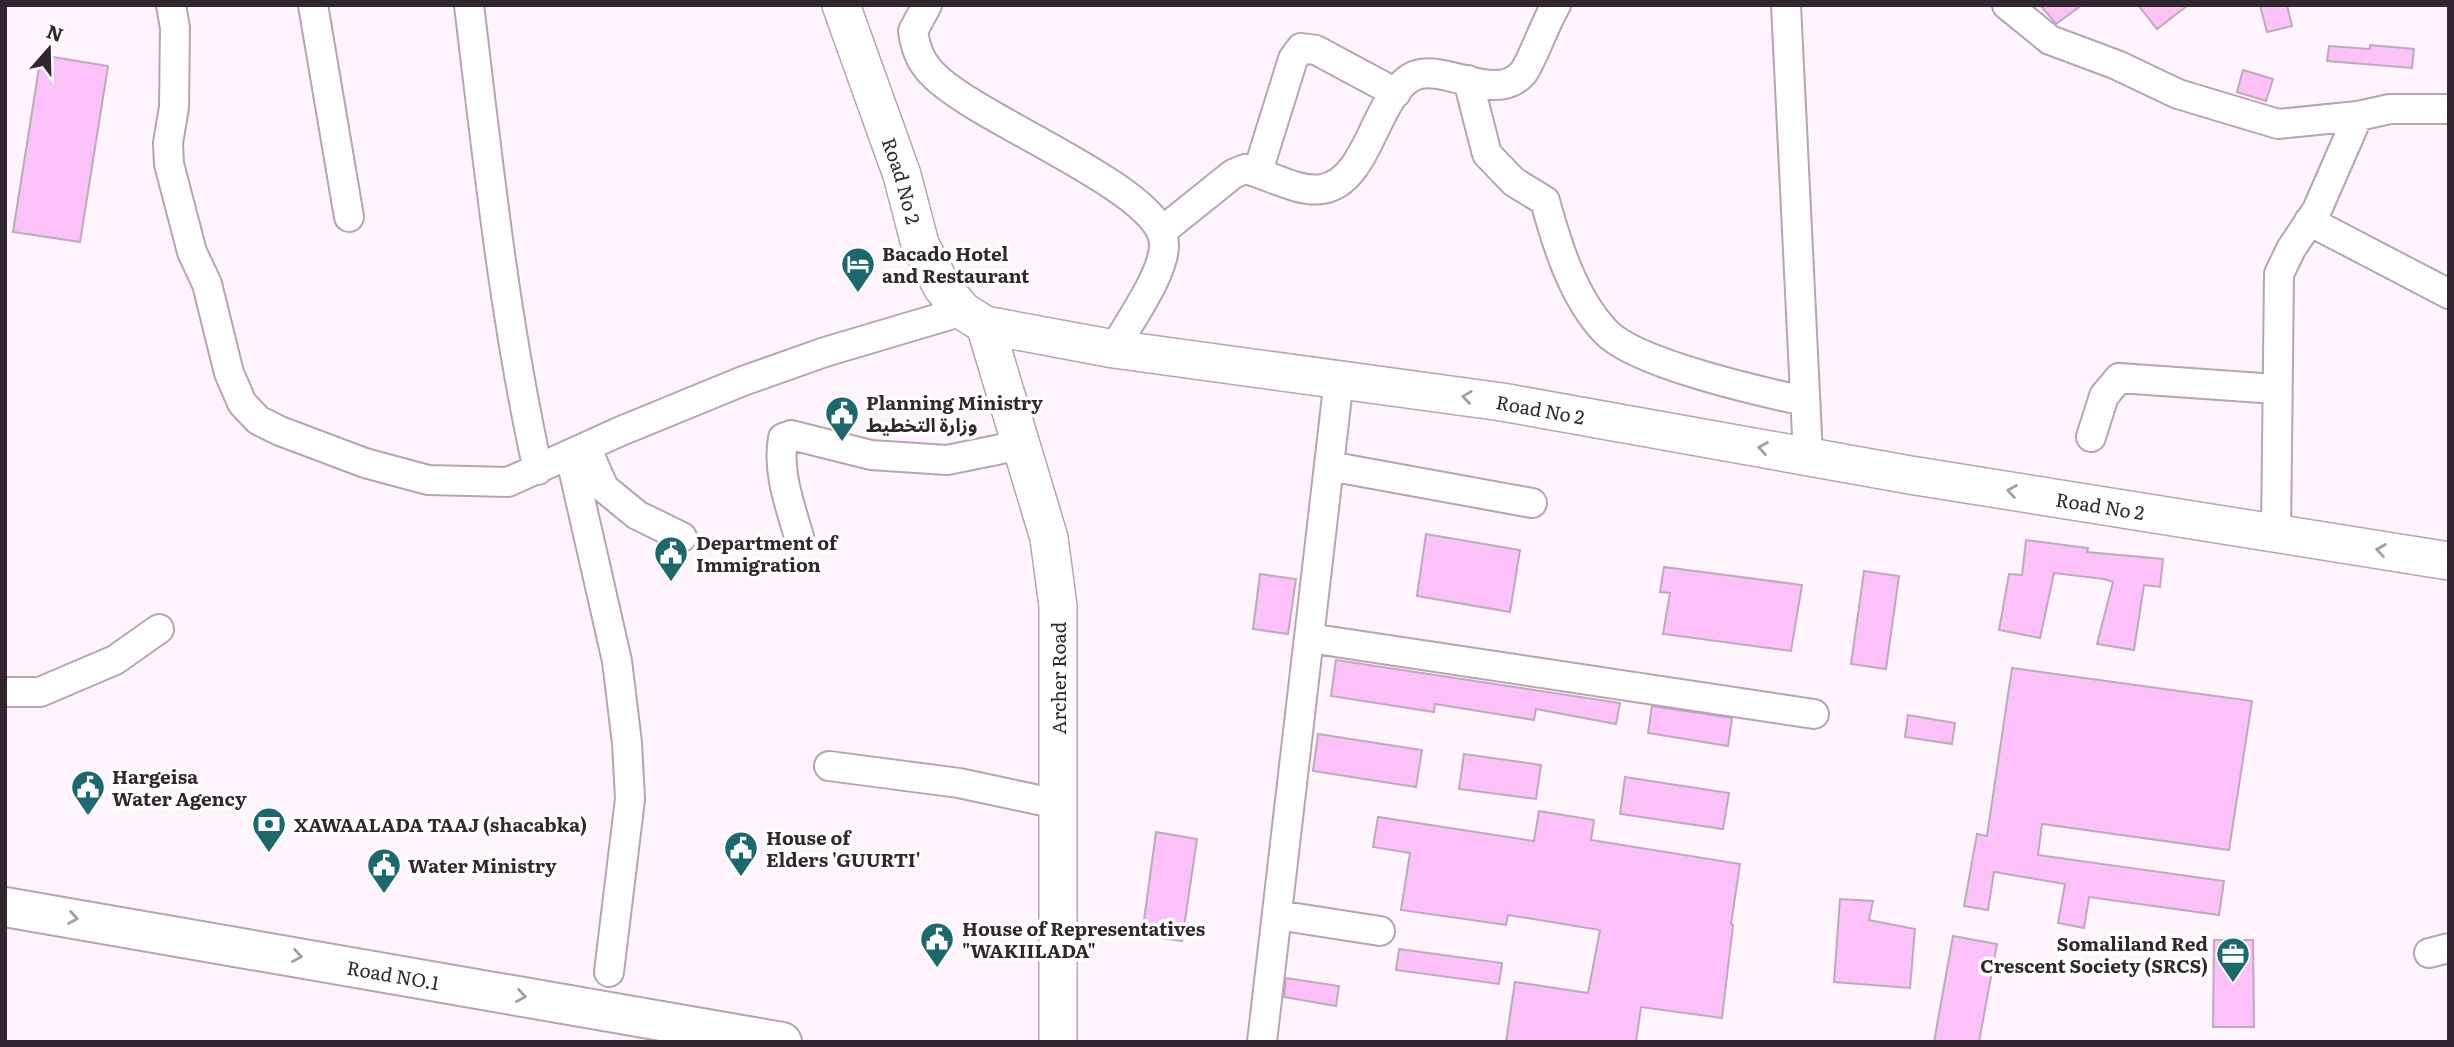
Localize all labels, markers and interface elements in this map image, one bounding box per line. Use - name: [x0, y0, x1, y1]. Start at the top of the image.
- north arrow: [14, 14, 84, 84]
- text: N: [43, 16, 67, 48]
- street label: Road No 2: [876, 133, 928, 227]
- place label: Bacado Hotel and Restaurant: [882, 239, 1030, 289]
- hotel icon: Bacado Hotel and Restaurant: [839, 245, 877, 294]
- street label: Road No 2: [1494, 387, 1587, 431]
- place label: Planning Ministry وزارة التخطيط: [866, 388, 1043, 438]
- one-way arrow: [1461, 389, 1473, 404]
- public building icon: Planning Ministry وزارة التخطيط: [823, 394, 861, 443]
- one-way arrow: [1757, 442, 1769, 457]
- one-way arrow: [2006, 484, 2017, 499]
- street label: Road No 2: [2054, 484, 2146, 526]
- place label: Department of Immigration: [696, 528, 839, 578]
- public building icon: Department of Immigration: [652, 534, 690, 583]
- one-way arrow: [2375, 543, 2387, 558]
- street label: Archer Road: [1044, 621, 1072, 734]
- place label: Hargeisa Water Agency: [112, 762, 247, 812]
- public building icon: Hargeisa Water Agency: [69, 768, 107, 817]
- bank icon: XAWAALADA TAAJ (shacabka): [250, 805, 288, 854]
- place label: XAWAALADA TAAJ (shacabka): [294, 810, 587, 838]
- place label: House of Elders 'GUURTI': [766, 823, 921, 873]
- public building icon: House of Elders 'GUURTI': [722, 829, 760, 878]
- public building icon: Water Ministry: [365, 846, 403, 895]
- place label: Water Ministry: [408, 851, 557, 879]
- one-way arrow: [67, 910, 78, 925]
- place label: House of Representatives "WAKIILADA": [962, 914, 1205, 964]
- public building icon: House of Representatives "WAKIILADA": [918, 920, 956, 969]
- place label: Somaliland Red Crescent Society (SRCS): [1980, 929, 2208, 979]
- office icon: Somaliland Red Crescent Society (SRCS): [2214, 935, 2252, 984]
- one-way arrow: [291, 948, 303, 963]
- street label: Road NO.1: [345, 953, 442, 996]
- one-way arrow: [515, 988, 527, 1003]

